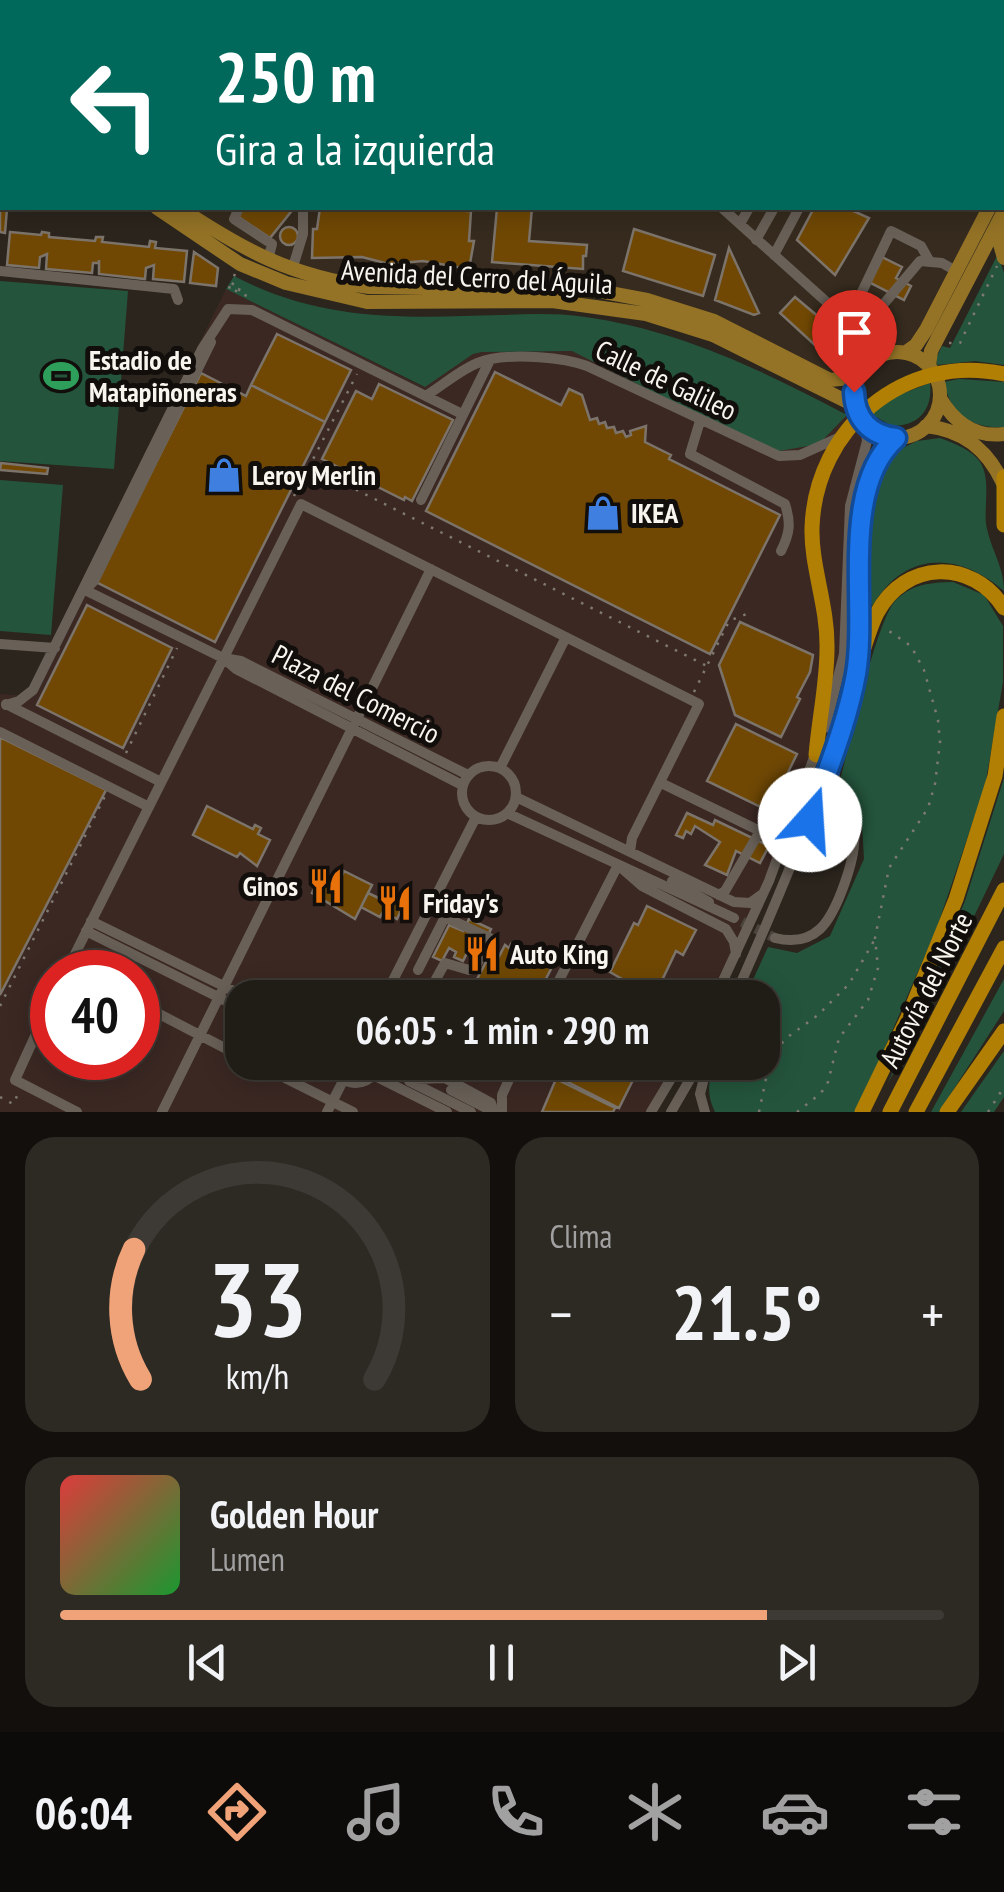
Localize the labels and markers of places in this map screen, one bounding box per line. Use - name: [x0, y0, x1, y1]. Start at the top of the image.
- pin: [812, 290, 897, 393]
- place label: Estadio de Matapiñoneras: [89, 341, 237, 410]
- sports icon: Estadio de Matapiñoneras: [42, 357, 80, 395]
- shop icon: Leroy Merlin: [205, 456, 243, 494]
- place label: Leroy Merlin: [252, 456, 376, 493]
- shop icon: IKEA: [584, 494, 622, 532]
- place label: IKEA: [631, 494, 679, 531]
- place label: Ginos: [243, 867, 298, 904]
- restaurant icon: Ginos: [307, 867, 345, 905]
- restaurant icon: Friday's: [376, 884, 414, 922]
- place label: Friday's: [423, 884, 499, 921]
- restaurant icon: Auto King: [463, 935, 501, 973]
- place label: Auto King: [509, 935, 609, 972]

